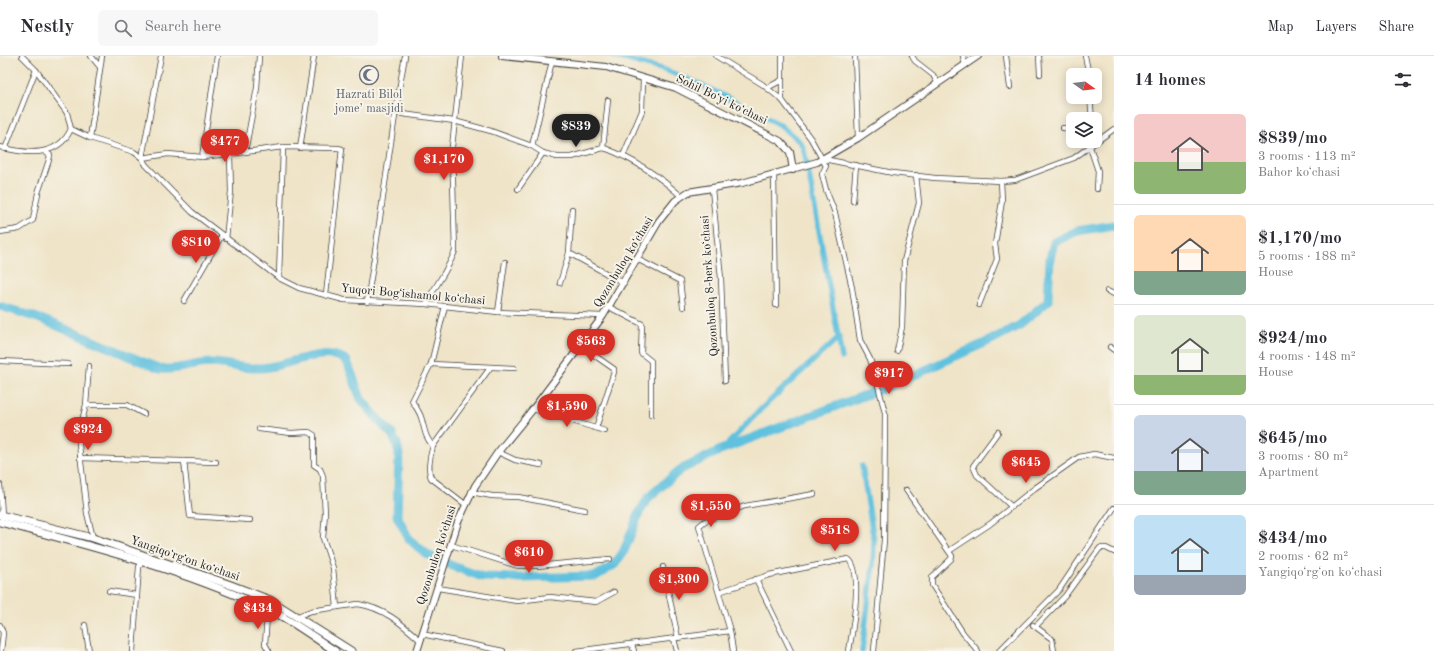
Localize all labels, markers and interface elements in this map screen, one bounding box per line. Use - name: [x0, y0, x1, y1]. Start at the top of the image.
- search box: [98, 10, 378, 46]
- icon: search: [112, 17, 134, 39]
- text: Nestly: [20, 18, 74, 37]
- text: Search here: [144, 20, 221, 35]
- text: Map: [1268, 20, 1294, 34]
- text: Layers: [1316, 20, 1357, 34]
- text: Share: [1379, 20, 1414, 34]
- mosque icon: Hazrati Bilol jome’ masjidi: [358, 64, 380, 86]
- north arrow: [1066, 68, 1102, 104]
- map controls: [1066, 68, 1102, 148]
- icon: filters: [1392, 69, 1414, 91]
- street label: Sohil Boʻyi koʻchasi: [674, 72, 770, 127]
- text: 14 homes: [1134, 72, 1206, 89]
- place label: Hazrati Bilol jome’ masjidi: [334, 89, 403, 115]
- button: layers: [1066, 112, 1102, 148]
- pin: $839: [552, 114, 600, 148]
- text: $839: [561, 120, 591, 133]
- pin: $477: [201, 129, 249, 163]
- icon: home: [1166, 130, 1214, 178]
- text: $839/mo: [1258, 130, 1327, 147]
- text: $477: [210, 135, 240, 148]
- pin: $1,170: [411, 147, 477, 181]
- text: 3 rooms · 113 m²: [1258, 150, 1356, 163]
- text: $1,170: [423, 153, 465, 166]
- text: Bahor koʻchasi: [1258, 166, 1340, 179]
- street label: Qozonbuloq koʻchasi: [591, 214, 656, 310]
- street label: Qozonbuloq 8-berk koʻchasi: [698, 215, 721, 357]
- pin: $810: [172, 230, 220, 264]
- text: $1,170/mo: [1258, 230, 1342, 247]
- icon: home: [1166, 231, 1214, 279]
- text: $810: [181, 236, 211, 249]
- text: 5 rooms · 188 m²: [1258, 250, 1356, 263]
- text: House: [1258, 266, 1293, 279]
- street label: Yuqori Bogʻishamol koʻchasi: [340, 282, 486, 307]
- pin: $563: [567, 329, 615, 363]
- text: $924/mo: [1258, 330, 1327, 347]
- icon: home: [1166, 331, 1214, 379]
- text: $563: [576, 335, 606, 348]
- text: 4 rooms · 148 m²: [1258, 350, 1356, 363]
- pin: $917: [865, 361, 913, 395]
- text: House: [1258, 366, 1293, 379]
- text: $917: [874, 367, 904, 380]
- pin: $1,590: [534, 394, 600, 428]
- text: $1,590: [546, 400, 588, 413]
- pin: $924: [64, 417, 112, 451]
- text: $924: [73, 423, 103, 436]
- text: $645/mo: [1258, 430, 1327, 447]
- icon: home: [1166, 431, 1214, 479]
- pin: $645: [1002, 450, 1050, 484]
- text: 3 rooms · 80 m²: [1258, 450, 1348, 463]
- text: $645: [1011, 456, 1041, 469]
- text: Apartment: [1258, 466, 1319, 479]
- pin: $1,550: [678, 494, 744, 528]
- text: $1,550: [690, 500, 732, 513]
- street label: Qozonbuloq koʻchasi: [414, 504, 459, 607]
- pin: $518: [811, 518, 859, 552]
- text: $518: [820, 524, 850, 537]
- text: $434/mo: [1258, 530, 1327, 547]
- icon: home: [1166, 531, 1214, 579]
- street label: Yangiqoʻrgʻon koʻchasi: [128, 534, 241, 583]
- pin: $610: [505, 540, 553, 574]
- text: $610: [514, 546, 544, 559]
- text: 2 rooms · 62 m²: [1258, 550, 1348, 563]
- text: Yangiqoʻrgʻon koʻchasi: [1258, 566, 1382, 579]
- pin: $1,300: [646, 567, 712, 601]
- text: $1,300: [658, 573, 700, 586]
- pin: $434: [234, 596, 282, 630]
- text: $434: [243, 602, 273, 615]

